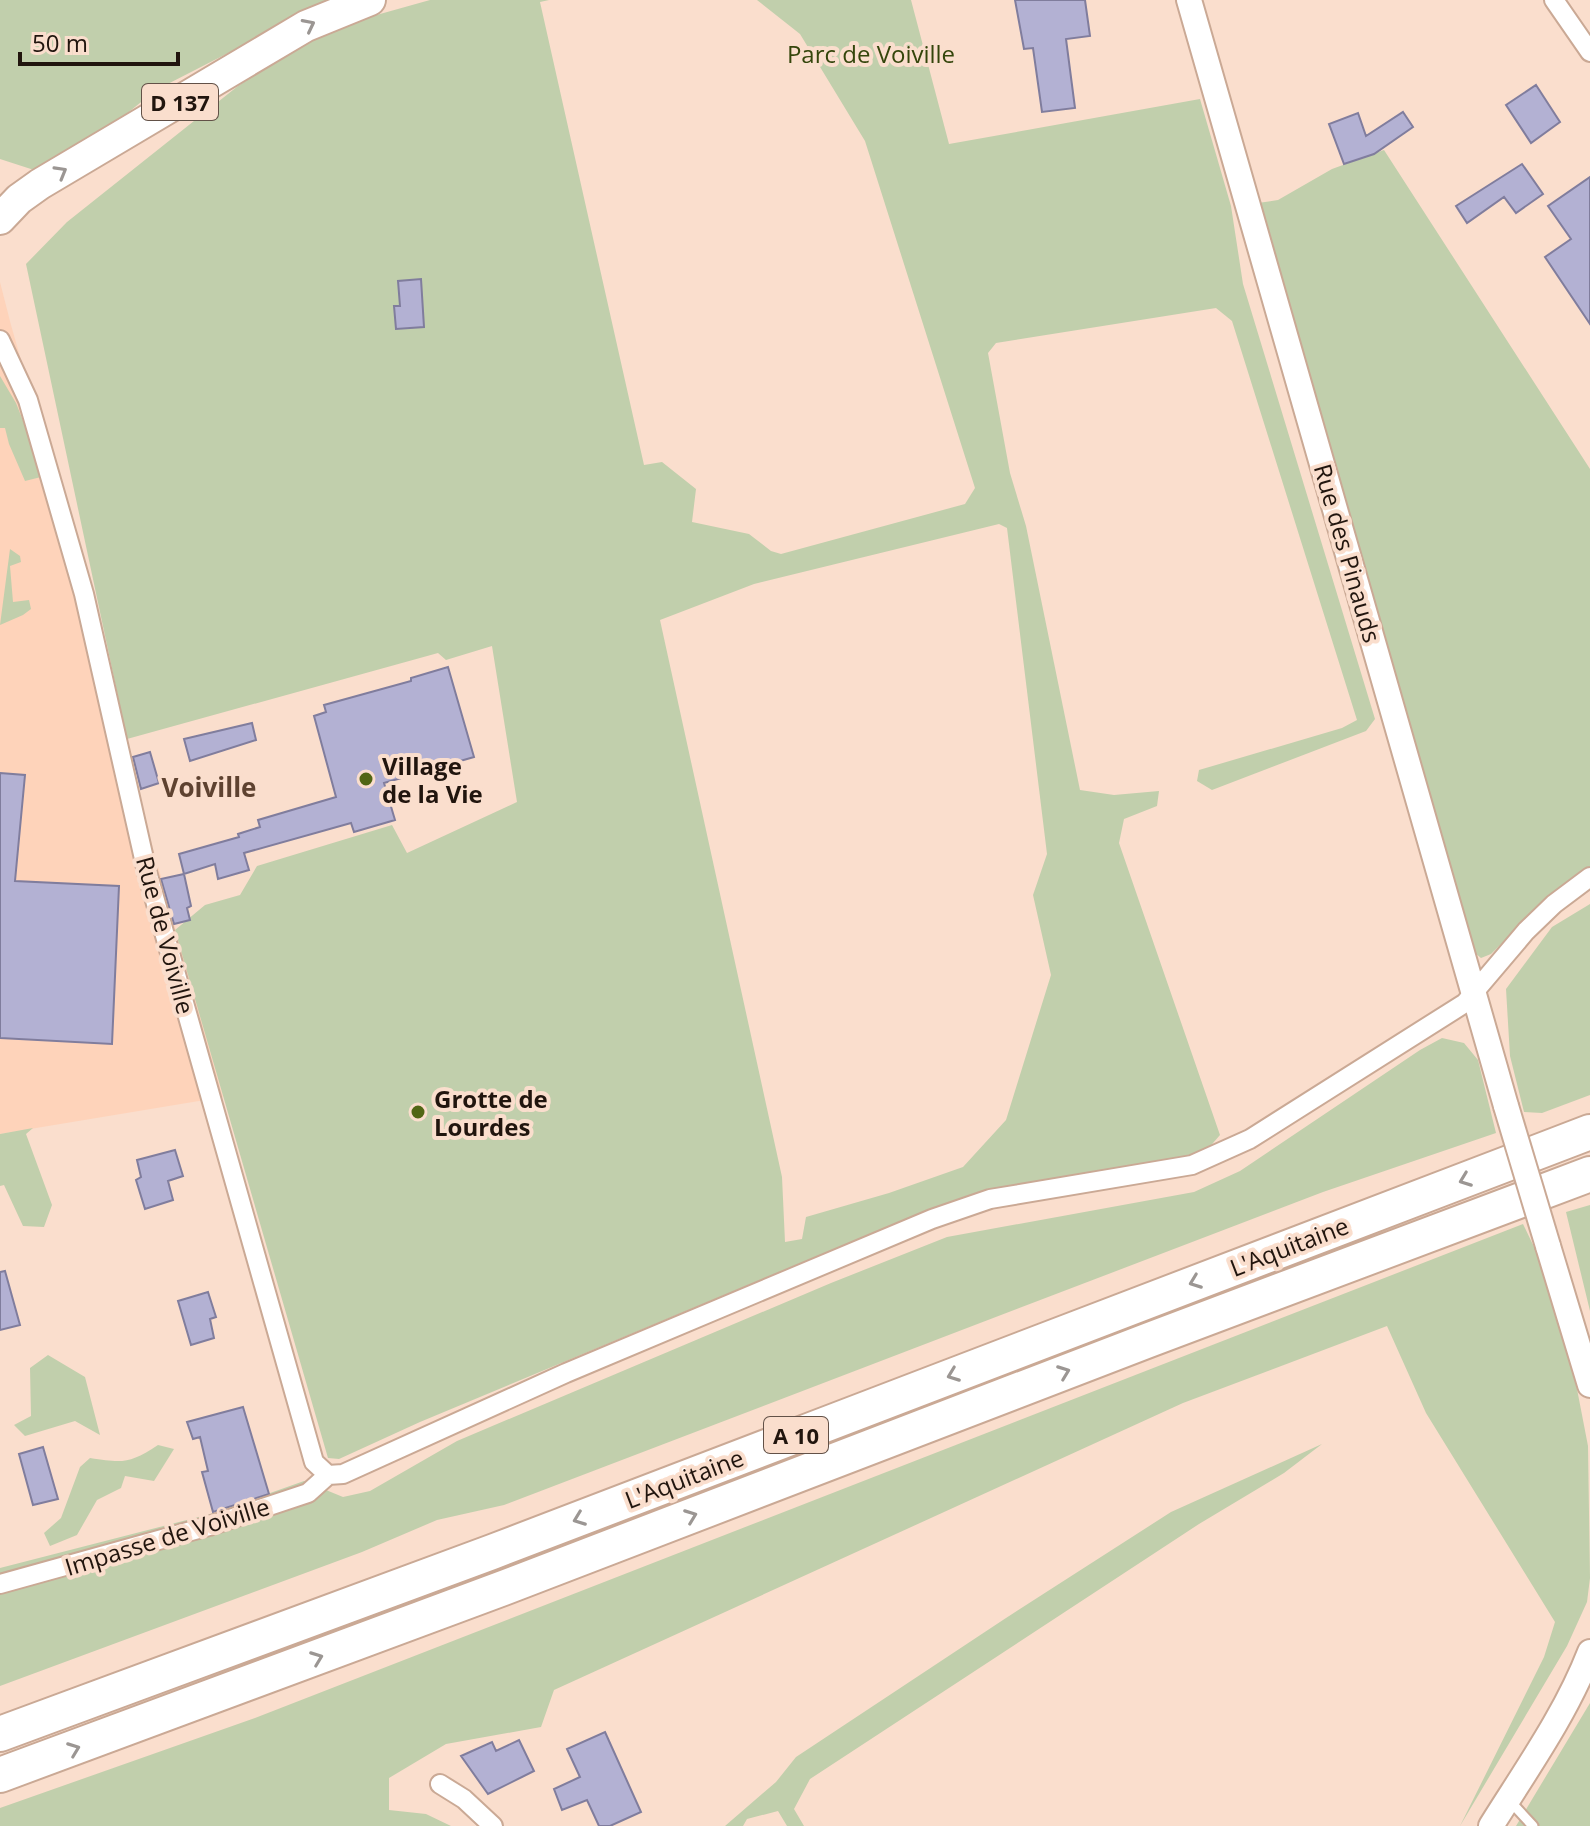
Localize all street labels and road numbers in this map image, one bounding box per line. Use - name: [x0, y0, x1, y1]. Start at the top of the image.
- road number: D 137: [142, 84, 218, 120]
- street label: Rue des Pinauds: [1307, 460, 1389, 646]
- street label: Rue de Voiville: [129, 852, 203, 1018]
- street label: L'Aquitaine: [1225, 1208, 1353, 1284]
- road number: A 10: [764, 1417, 828, 1453]
- street label: L'Aquitaine: [620, 1440, 748, 1516]
- street label: Impasse de Voiville: [61, 1489, 273, 1583]

